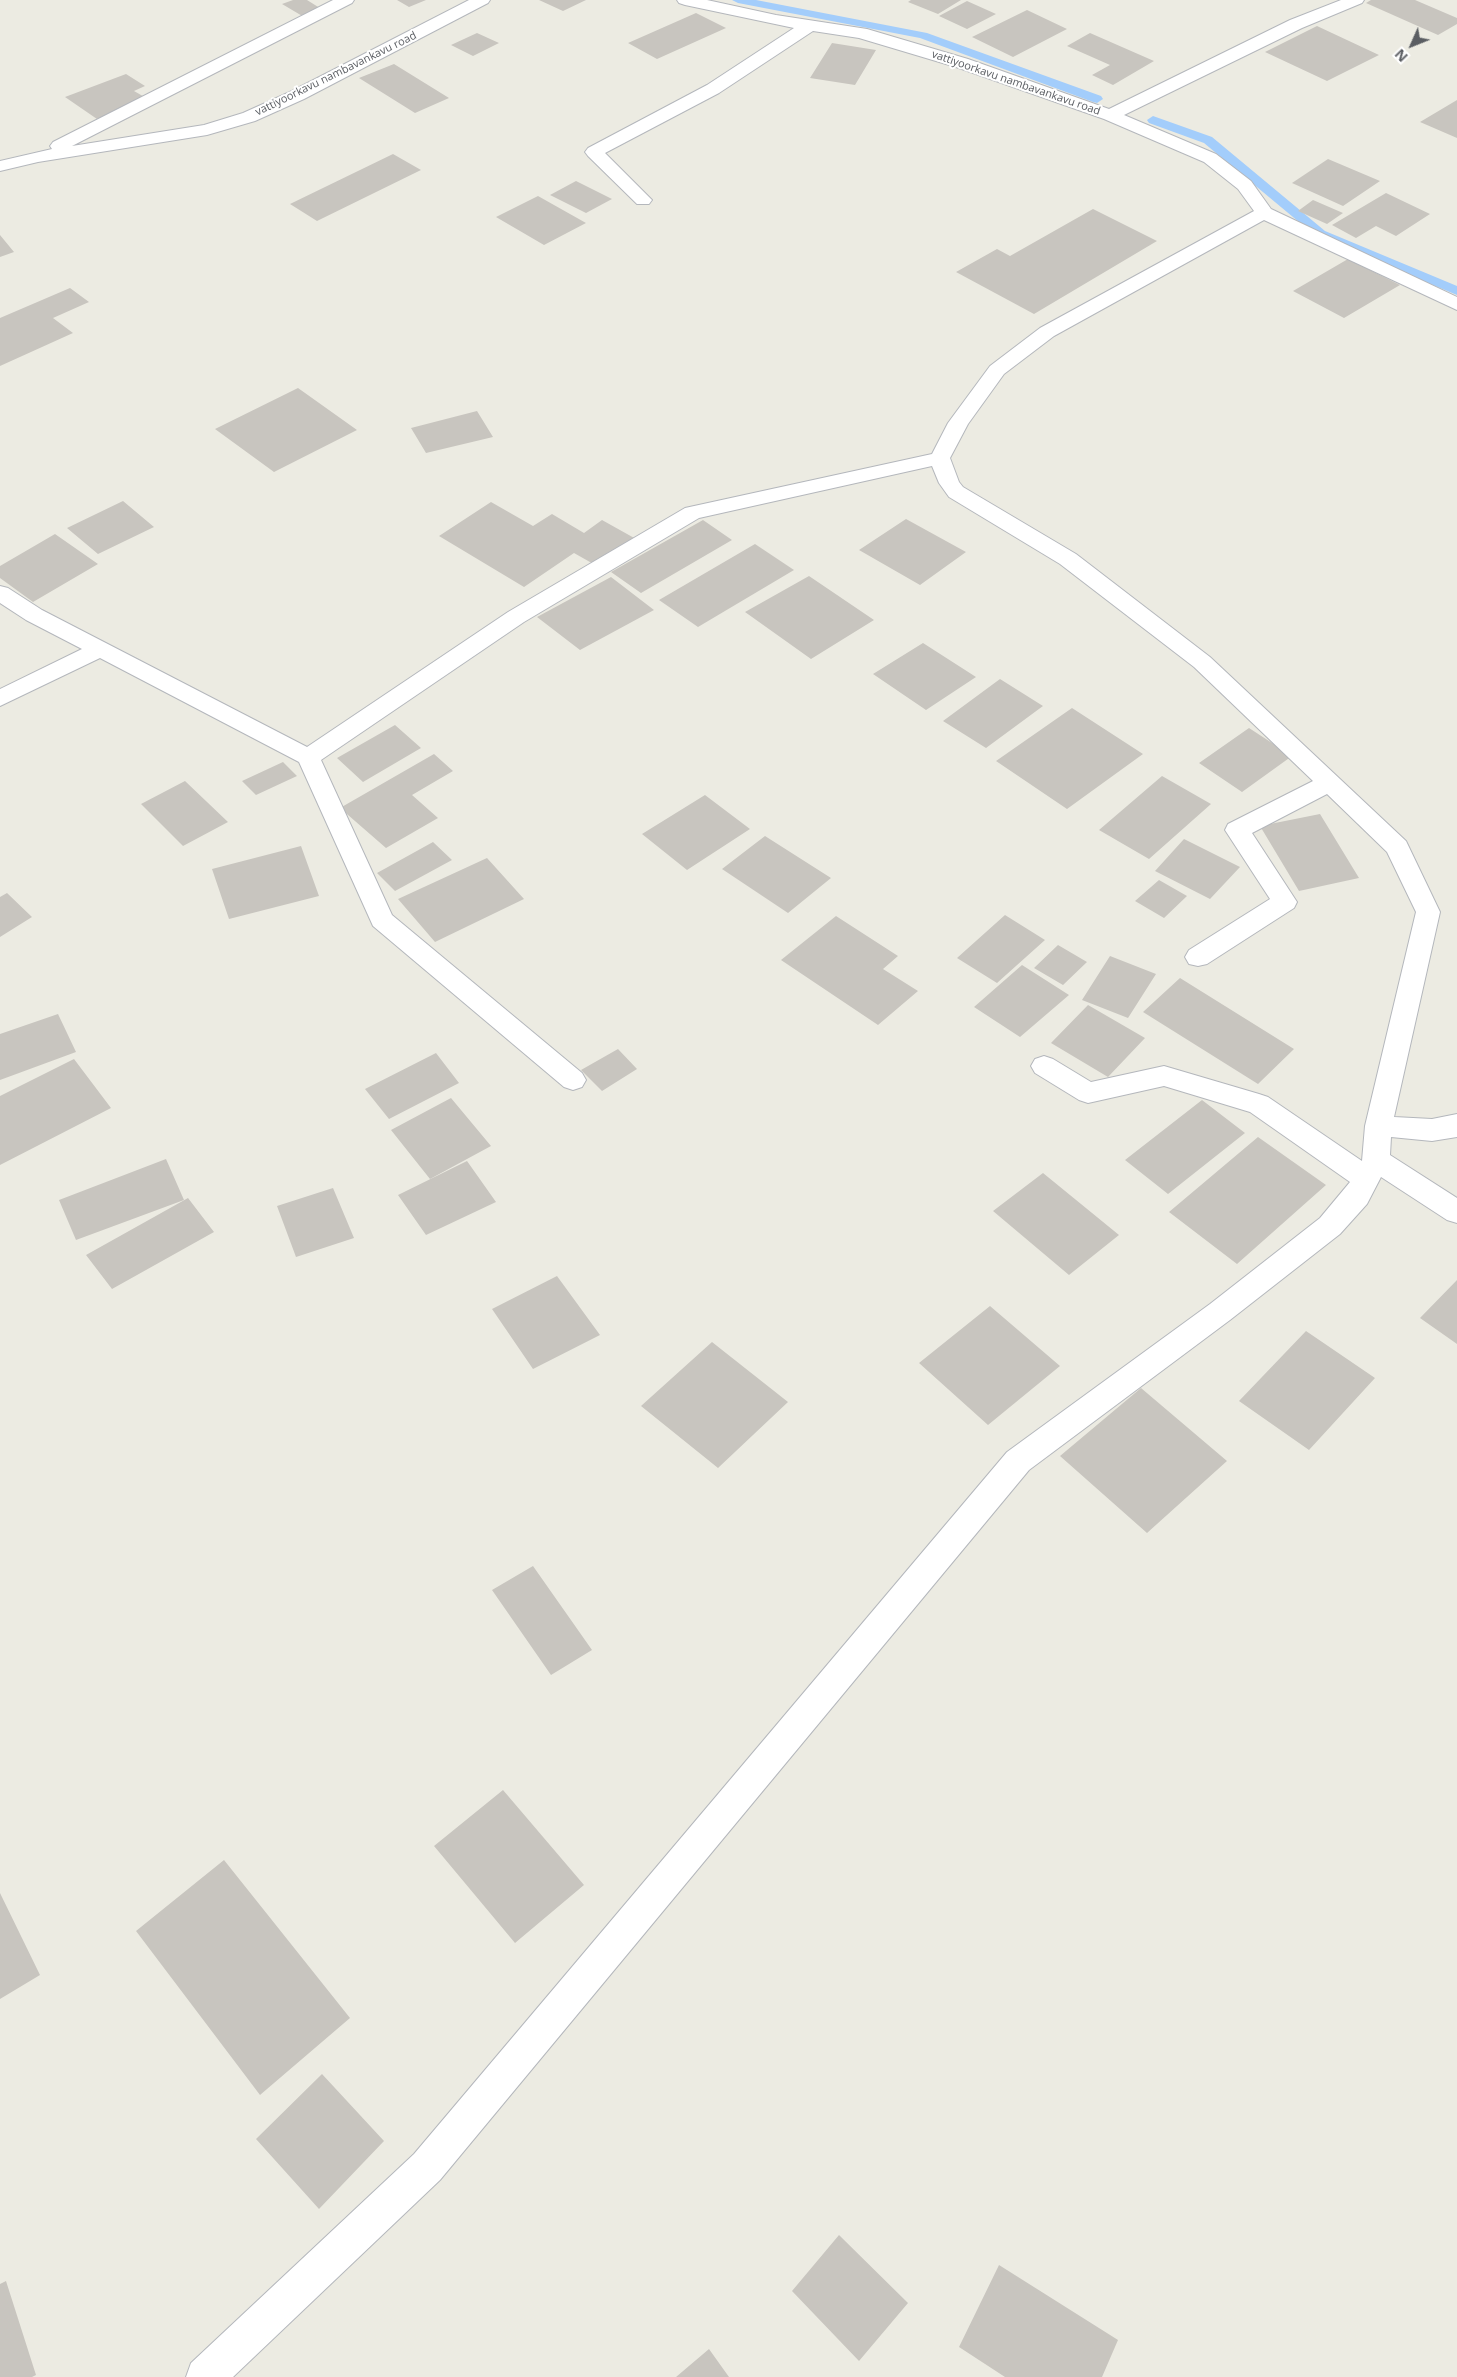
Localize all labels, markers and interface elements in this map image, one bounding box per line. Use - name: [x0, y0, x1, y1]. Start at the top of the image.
- north arrow: [1387, 20, 1437, 70]
- street label: vattiyoorkavu nambavankavu road: [253, 29, 419, 119]
- text: N: [1390, 45, 1412, 66]
- street label: vattiyoorkavu nambavankavu road: [930, 48, 1102, 118]

